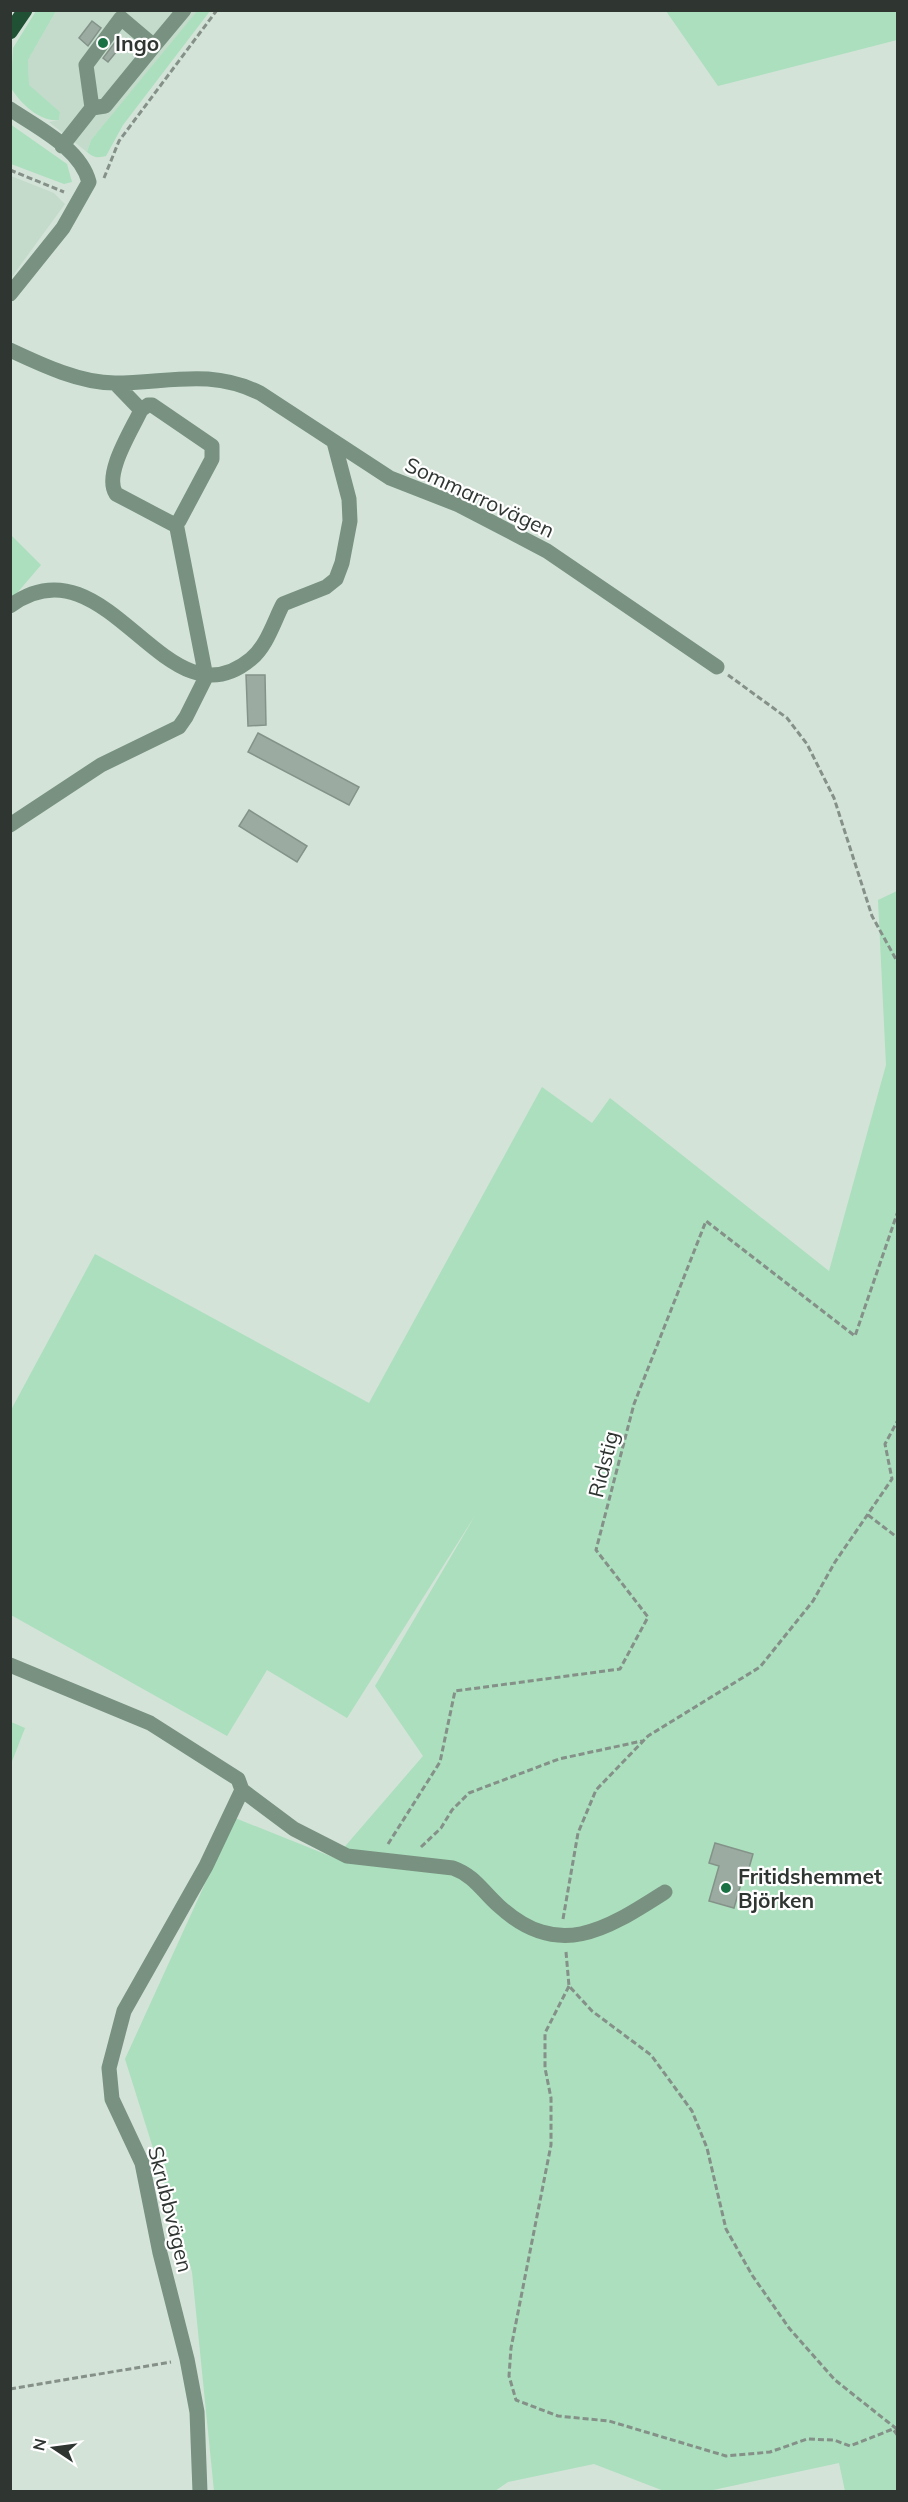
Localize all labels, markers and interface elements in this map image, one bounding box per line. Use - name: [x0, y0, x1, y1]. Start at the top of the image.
- place label: Ingo: [115, 30, 159, 56]
- marker: Ingo: [96, 36, 110, 50]
- street label: Sommarrovägen: [401, 451, 559, 543]
- street label: Ridstig: [582, 1428, 624, 1500]
- place label: Fritidshemmet Björken: [738, 1863, 882, 1913]
- marker: Fritidshemmet Björken: [719, 1881, 733, 1895]
- street label: Skrubbvägen: [143, 2143, 199, 2275]
- north arrow: [24, 2418, 84, 2478]
- text: N: [28, 2436, 50, 2453]

